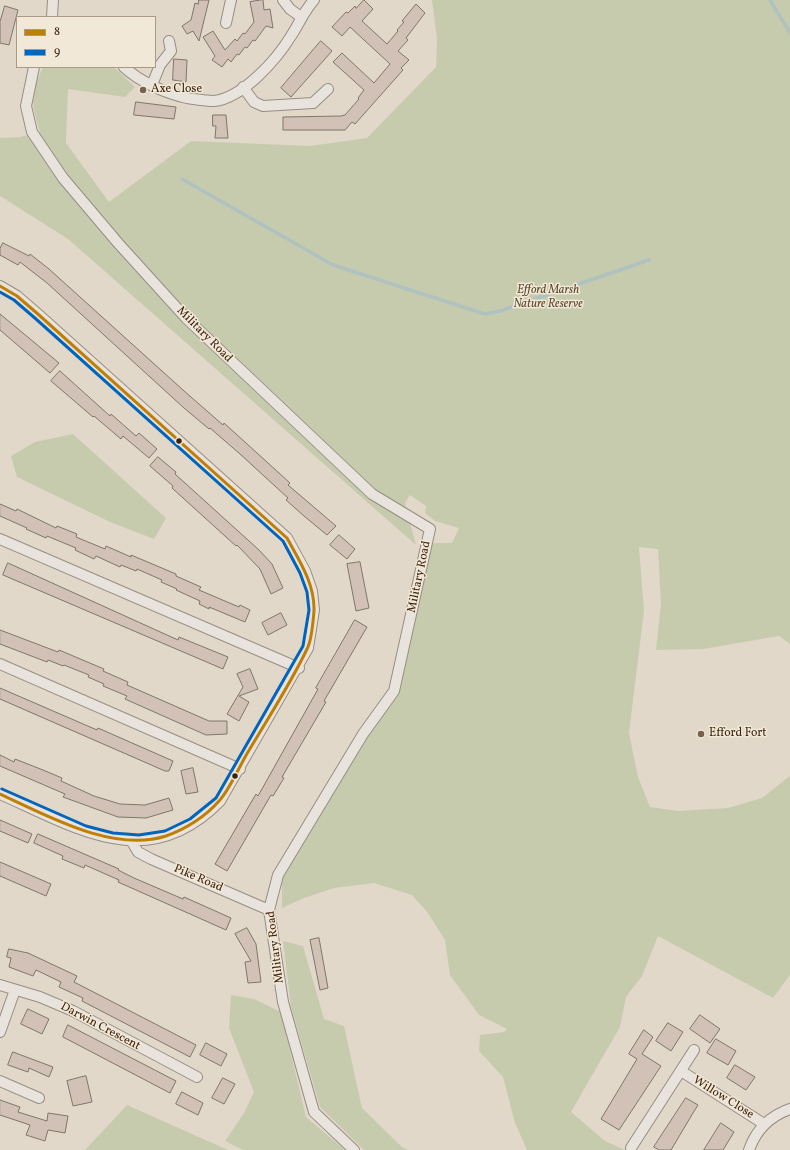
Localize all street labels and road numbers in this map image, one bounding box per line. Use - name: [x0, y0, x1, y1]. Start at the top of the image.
- street label: Military Road: [173, 304, 235, 366]
- street label: Military Road: [405, 540, 435, 614]
- street label: Pike Road: [171, 862, 225, 896]
- street label: Military Road: [264, 910, 288, 984]
- street label: Darwin Crescent: [58, 1000, 142, 1054]
- street label: Willow Close: [690, 1074, 756, 1122]

